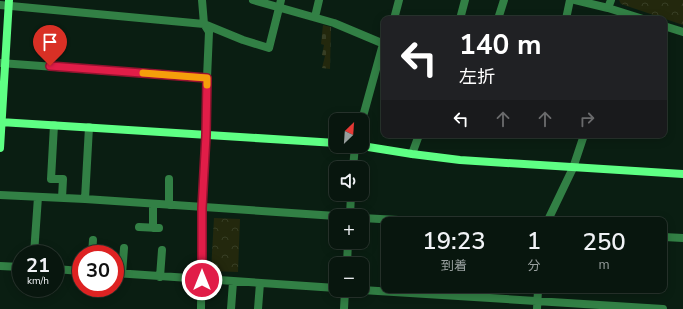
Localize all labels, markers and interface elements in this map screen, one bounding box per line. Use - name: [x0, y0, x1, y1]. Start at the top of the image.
- pin: [33, 25, 67, 66]
- text: 140 m: [459, 26, 542, 64]
- icon: arrive: [39, 31, 61, 53]
- icon: left: [393, 32, 445, 84]
- text: 左折: [459, 65, 495, 89]
- icon: left: [450, 108, 472, 130]
- icon: ahead: [492, 108, 514, 130]
- icon: ahead: [534, 108, 556, 130]
- icon: right: [576, 108, 598, 130]
- north arrow: [329, 113, 369, 153]
- map controls: [329, 113, 369, 297]
- button: sound: [329, 161, 369, 201]
- button: +: [329, 209, 369, 249]
- text: 19:23: [422, 225, 486, 257]
- text: 1: [527, 225, 541, 257]
- text: 250: [583, 226, 626, 258]
- speed limit sign: 30: [72, 245, 124, 297]
- text: 21: [26, 252, 50, 279]
- text: m: [599, 256, 610, 274]
- button: −: [329, 257, 369, 297]
- text: 到着: [441, 257, 467, 275]
- text: 分: [528, 257, 541, 275]
- position arrow: [181, 259, 223, 301]
- text: km/h: [27, 274, 49, 288]

